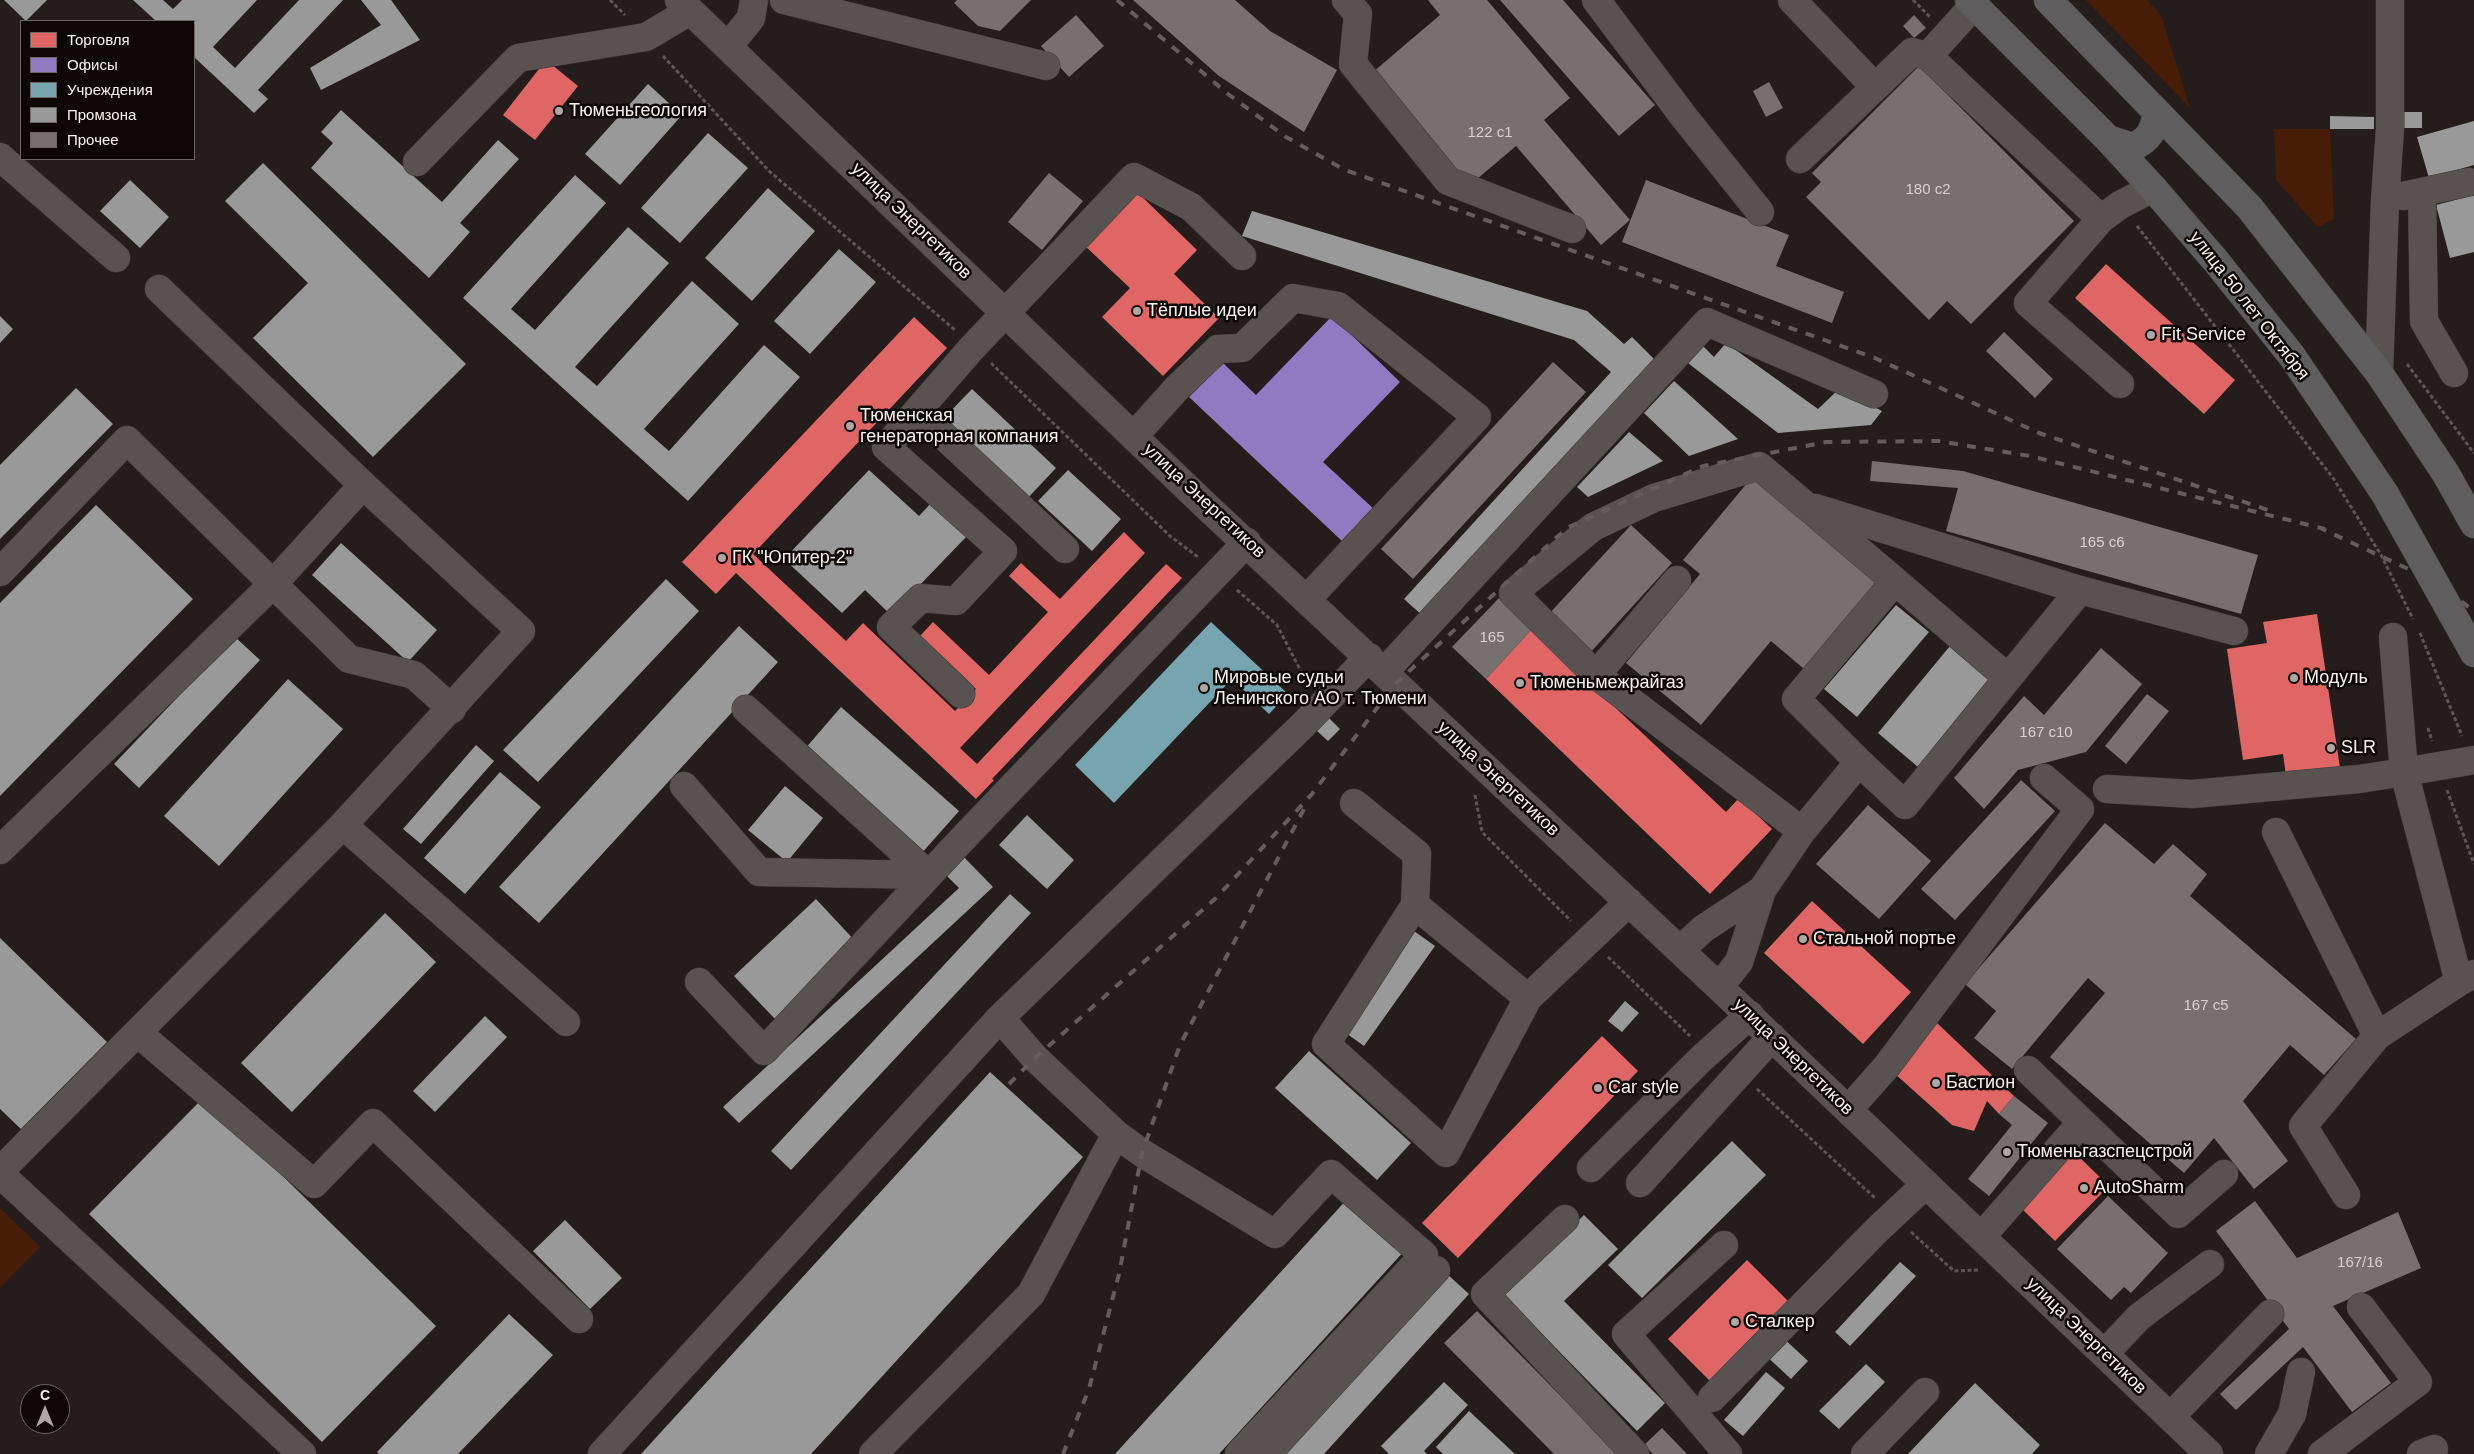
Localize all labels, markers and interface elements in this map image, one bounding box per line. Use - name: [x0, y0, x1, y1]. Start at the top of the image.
- legend: [20, 20, 195, 160]
- text: Торговля: [67, 31, 130, 48]
- text: Офисы: [67, 56, 118, 73]
- text: Учреждения: [67, 81, 153, 98]
- place label: Тюменьгеология: [569, 100, 707, 122]
- marker: Тюменьгеология: [553, 105, 565, 117]
- text: Промзона: [67, 106, 136, 123]
- house number: 122 с1: [1467, 124, 1513, 142]
- text: Прочее: [67, 131, 119, 148]
- street label: улица Энергетиков: [846, 158, 976, 284]
- house number: 180 с2: [1905, 181, 1951, 199]
- street label: улица 50 лет Октября: [2184, 227, 2314, 385]
- place label: Тёплые идеи: [1147, 300, 1257, 322]
- marker: Тёплые идеи: [1131, 305, 1143, 317]
- place label: Fit Service: [2161, 324, 2246, 346]
- marker: Fit Service: [2145, 329, 2157, 341]
- place label: Тюменская генераторная компания: [860, 405, 1058, 448]
- marker: Тюменская генераторная компания: [844, 420, 856, 432]
- street label: улица Энергетиков: [1139, 439, 1269, 563]
- house number: 165 с6: [2079, 534, 2125, 552]
- place label: ГК "Юпитер-2": [732, 547, 852, 569]
- marker: ГК "Юпитер-2": [716, 552, 728, 564]
- house number: 165: [1479, 629, 1505, 647]
- place label: Мировые судьи Ленинского АО т. Тюмени: [1214, 667, 1427, 710]
- place label: Модуль: [2304, 667, 2368, 689]
- place label: Тюменьмежрайгаз: [1530, 672, 1684, 694]
- marker: Модуль: [2288, 672, 2300, 684]
- marker: Тюменьмежрайгаз: [1514, 677, 1526, 689]
- marker: Мировые судьи Ленинского АО т. Тюмени: [1198, 682, 1210, 694]
- street label: улица Энергетиков: [1433, 717, 1563, 841]
- house number: 167 с10: [2019, 724, 2073, 742]
- place label: SLR: [2341, 737, 2376, 759]
- marker: SLR: [2325, 742, 2337, 754]
- place label: Стальной портье: [1813, 928, 1956, 950]
- marker: Стальной портье: [1797, 933, 1809, 945]
- street label: улица Энергетиков: [1728, 994, 1858, 1120]
- house number: 167 с5: [2183, 997, 2229, 1015]
- place label: Бастион: [1946, 1072, 2015, 1094]
- place label: Car style: [1608, 1077, 1679, 1099]
- marker: Бастион: [1930, 1077, 1942, 1089]
- marker: Car style: [1592, 1082, 1604, 1094]
- place label: Тюменьгазспецстрой: [2017, 1141, 2192, 1163]
- marker: Тюменьгазспецстрой: [2001, 1146, 2013, 1158]
- place label: AutoSharm: [2094, 1177, 2184, 1199]
- marker: AutoSharm: [2078, 1182, 2090, 1194]
- house number: 167/16: [2337, 1254, 2383, 1272]
- street label: улица Энергетиков: [2021, 1273, 2151, 1399]
- place label: Сталкер: [1745, 1311, 1815, 1333]
- marker: Сталкер: [1729, 1316, 1741, 1328]
- north arrow: [20, 1384, 70, 1434]
- text: С: [40, 1387, 50, 1403]

